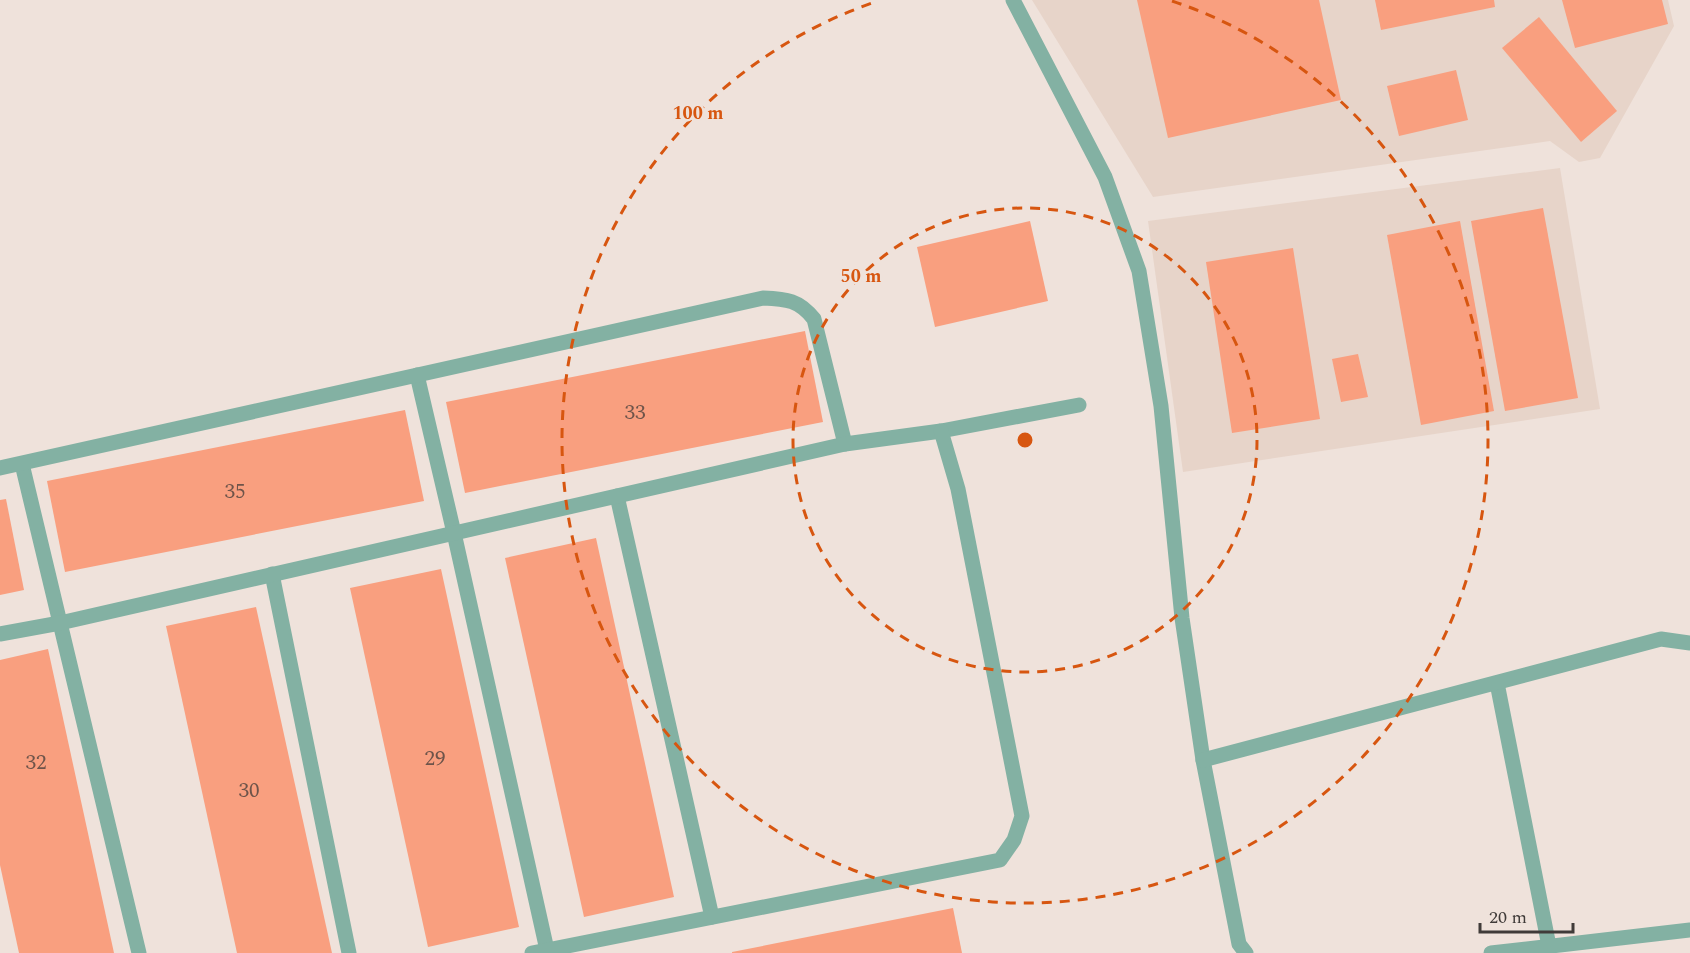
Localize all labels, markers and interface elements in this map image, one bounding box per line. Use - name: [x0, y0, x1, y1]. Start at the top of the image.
- text: 100 m: [672, 100, 724, 127]
- text: 50 m: [841, 263, 881, 290]
- house number: 33: [625, 397, 646, 429]
- centre of rings: [1015, 430, 1035, 450]
- house number: 35: [225, 476, 246, 508]
- house number: 29: [425, 743, 446, 775]
- house number: 32: [26, 747, 47, 779]
- house number: 30: [239, 775, 260, 807]
- scale bar: [1480, 896, 1573, 934]
- text: 20 m: [1489, 904, 1527, 931]

